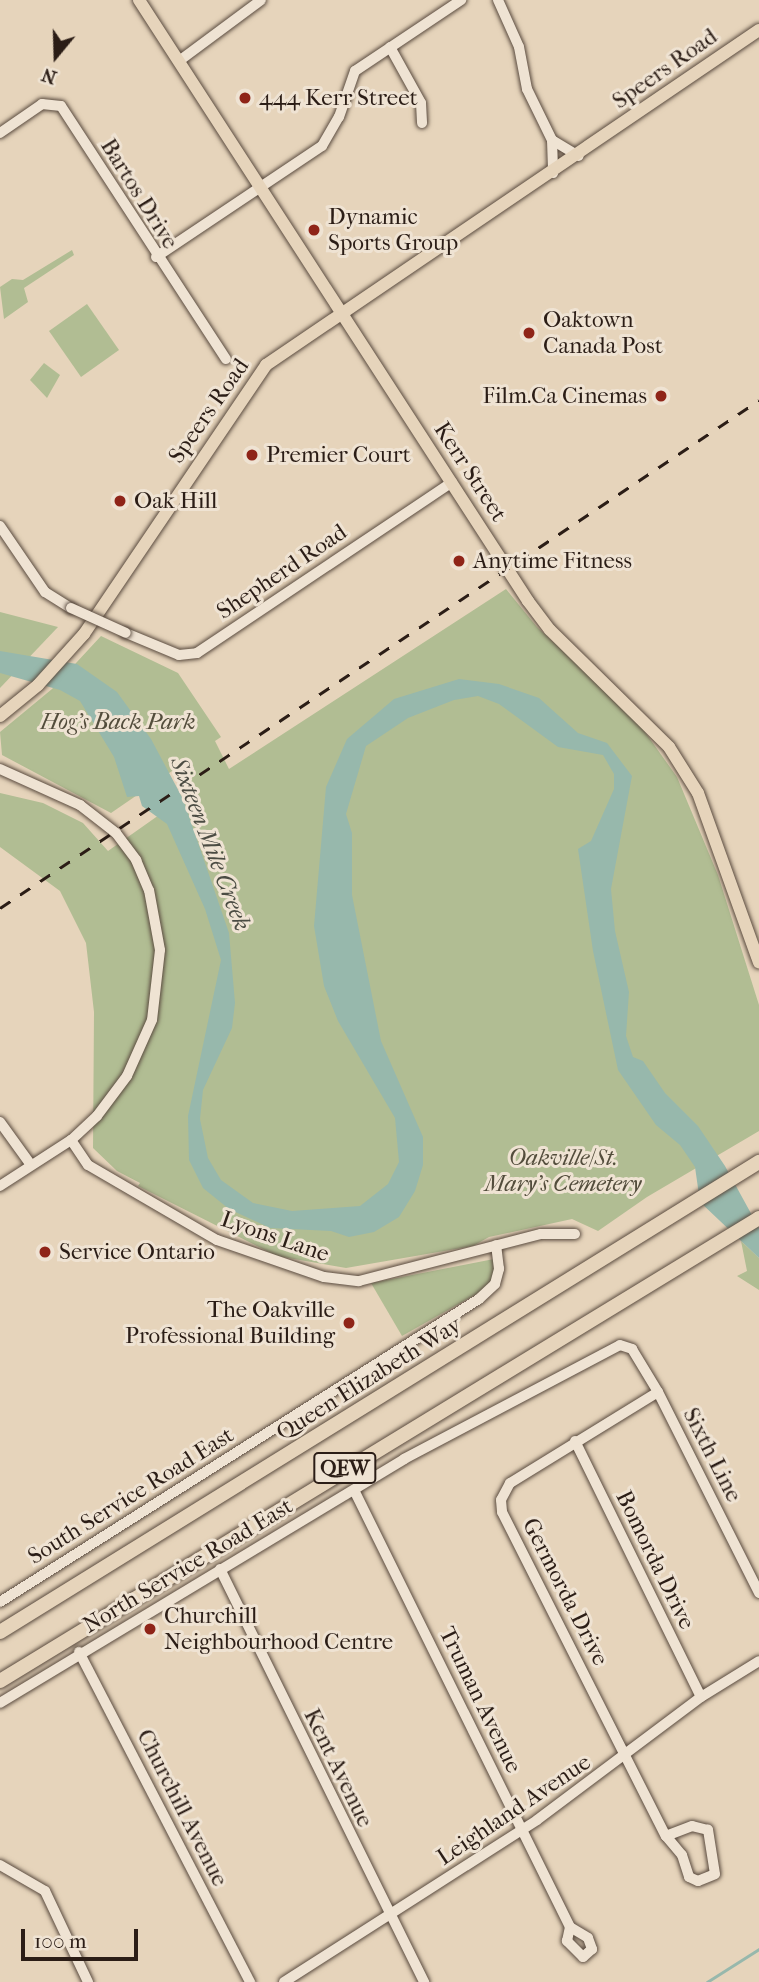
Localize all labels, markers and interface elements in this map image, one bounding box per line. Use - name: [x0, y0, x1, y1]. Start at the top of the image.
- north arrow: [21, 21, 91, 91]
- street label: Speers Road: [607, 23, 723, 115]
- text: N: [39, 63, 60, 89]
- place label: 444 Kerr Street: [259, 84, 418, 112]
- marker: 444 Kerr Street: [237, 90, 253, 106]
- street label: Bartos Drive: [94, 134, 184, 254]
- place label: Dynamic Sports Group: [328, 203, 458, 257]
- marker: Dynamic Sports Group: [306, 222, 322, 238]
- place label: Oaktown Canada Post: [543, 306, 663, 360]
- marker: Oaktown Canada Post: [521, 325, 537, 341]
- street label: Speers Road: [163, 353, 255, 469]
- place label: Film.Ca Cinemas: [482, 382, 647, 410]
- marker: Film.Ca Cinemas: [653, 388, 669, 404]
- street label: Kerr Street: [428, 417, 512, 527]
- place label: Premier Court: [266, 441, 411, 469]
- marker: Premier Court: [244, 447, 260, 463]
- place label: Oak Hill: [134, 487, 217, 515]
- marker: Oak Hill: [112, 493, 128, 509]
- street label: Shepherd Road: [212, 518, 352, 626]
- place label: Anytime Fitness: [473, 547, 632, 575]
- marker: Anytime Fitness: [451, 553, 467, 569]
- park label: Hog's Back Park: [41, 708, 195, 736]
- water label: Sixteen Mile Creek: [164, 753, 256, 935]
- park label: Oakville/St. Mary's Cemetery: [484, 1144, 642, 1198]
- street label: Lyons Lane: [217, 1206, 333, 1268]
- place label: Service Ontario: [59, 1238, 215, 1266]
- marker: Service Ontario: [37, 1244, 53, 1260]
- place label: The Oakville Professional Building: [125, 1296, 335, 1350]
- street label: Queen Elizabeth Way: [271, 1311, 467, 1447]
- marker: The Oakville Professional Building: [341, 1315, 357, 1331]
- street label: Sixth Line: [677, 1403, 747, 1507]
- street label: South Service Road East: [23, 1421, 239, 1571]
- road number: QEW: [312, 1450, 378, 1486]
- street label: Bomorda Drive: [610, 1486, 700, 1634]
- street label: North Service Road East: [78, 1492, 298, 1640]
- street label: Germorda Drive: [516, 1514, 614, 1670]
- place label: Churchill Neighbourhood Centre: [164, 1602, 393, 1656]
- marker: Churchill Neighbourhood Centre: [142, 1621, 158, 1637]
- street label: Truman Avenue: [433, 1622, 527, 1778]
- street label: Kent Avenue: [297, 1704, 379, 1832]
- street label: Churchill Avenue: [131, 1725, 233, 1891]
- street label: Leighland Avenue: [432, 1748, 596, 1872]
- scale bar: [24, 1916, 142, 1960]
- text: 100 m: [34, 1929, 87, 1953]

